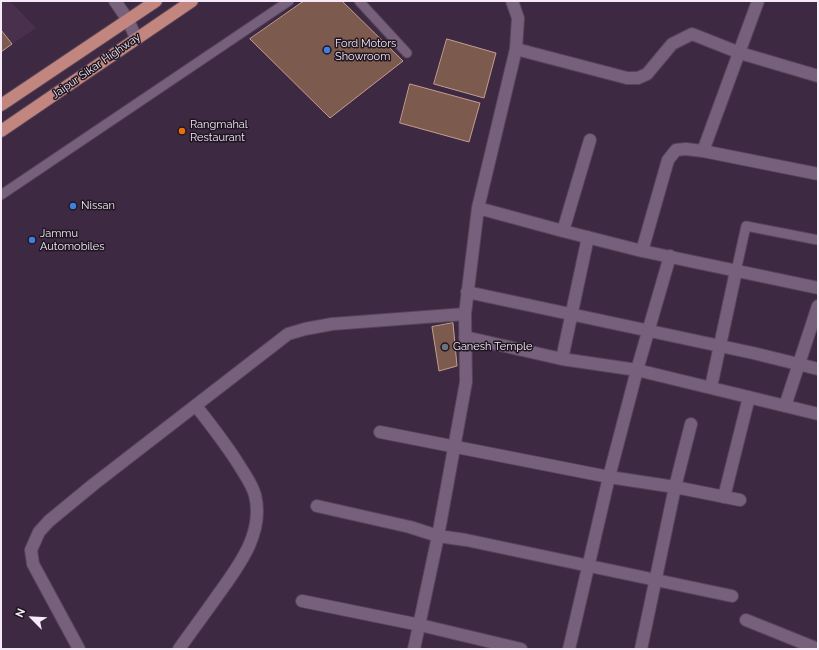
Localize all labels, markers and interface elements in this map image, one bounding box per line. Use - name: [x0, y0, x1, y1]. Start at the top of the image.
- street label: Jaipur Sikar Highway: [49, 30, 143, 102]
- place label: Ford Motors Showroom: [335, 37, 396, 63]
- marker: Ford Motors Showroom: [322, 45, 332, 55]
- place label: Rangmahal Restaurant: [190, 118, 248, 144]
- marker: Rangmahal Restaurant: [177, 126, 187, 136]
- place label: Nissan: [81, 199, 115, 213]
- marker: Nissan: [68, 201, 78, 211]
- place label: Jammu Automobiles: [40, 227, 105, 253]
- marker: Jammu Automobiles: [27, 235, 37, 245]
- place label: Ganesh Temple: [453, 340, 533, 354]
- marker: Ganesh Temple: [440, 342, 450, 352]
- north arrow: [12, 598, 52, 638]
- text: N: [13, 606, 28, 619]

